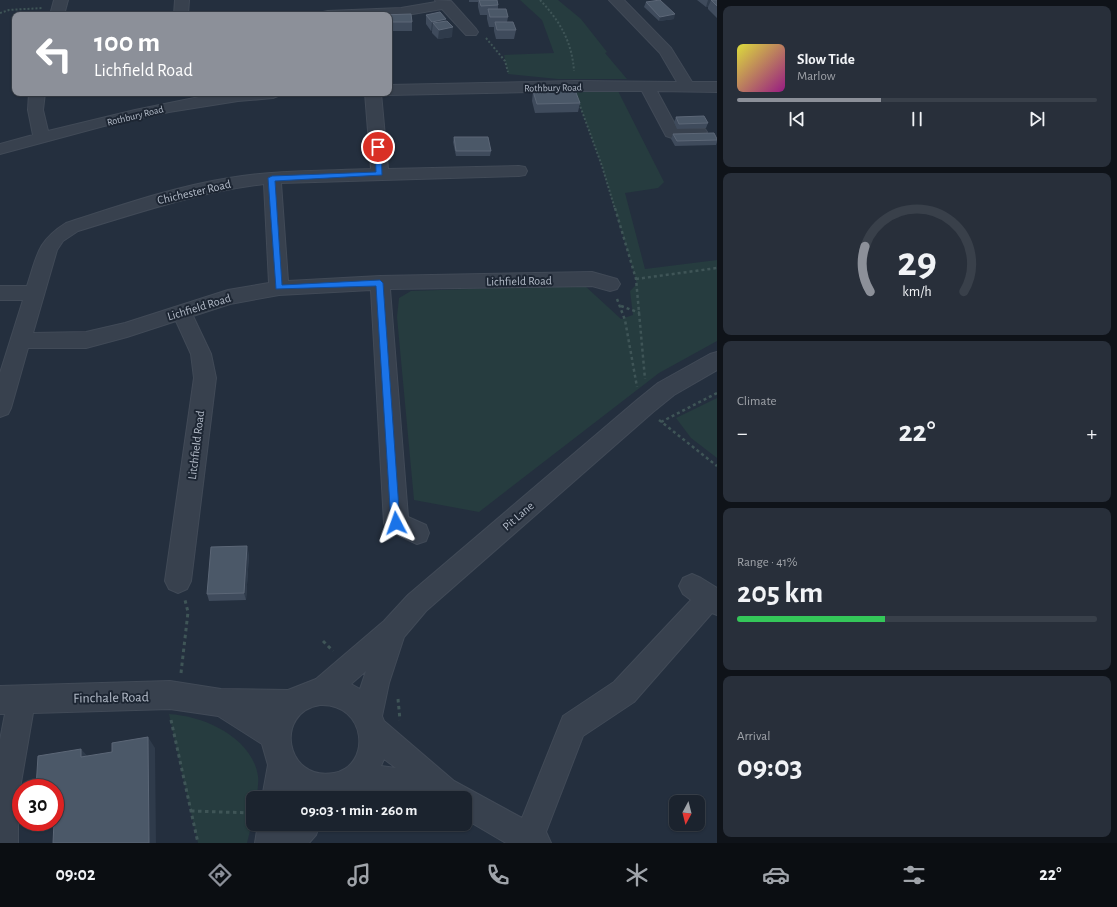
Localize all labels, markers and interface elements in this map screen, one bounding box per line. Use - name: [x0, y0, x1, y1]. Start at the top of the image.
- icon: left: [28, 28, 80, 80]
- text: 100 m: [94, 29, 160, 57]
- text: Slow Tide: [797, 52, 855, 67]
- text: Lichfield Road: [94, 62, 193, 80]
- text: Marlow: [797, 70, 835, 83]
- street label: Rothbury Road: [524, 82, 582, 94]
- street label: Rothbury Road: [106, 104, 164, 128]
- icon: previous: [786, 108, 808, 130]
- icon: pause: [906, 108, 928, 130]
- icon: next: [1026, 108, 1048, 130]
- pin: [361, 130, 395, 164]
- icon: arrive: [367, 136, 389, 158]
- street label: Chichester Road: [156, 178, 232, 206]
- text: 29: [897, 242, 937, 283]
- street label: Lichfield Road: [486, 274, 552, 288]
- text: km/h: [902, 285, 932, 299]
- street label: Lichfield Road: [166, 292, 232, 322]
- text: Climate: [737, 395, 776, 408]
- street label: Litchfield Road: [186, 410, 206, 480]
- text: 22°: [898, 417, 936, 447]
- text: −: [737, 422, 748, 444]
- text: +: [1086, 422, 1097, 444]
- street label: Pit Lane: [500, 499, 536, 533]
- position arrow: [375, 502, 417, 544]
- text: Range · 41%: [737, 556, 798, 569]
- text: 205 km: [737, 578, 823, 608]
- street label: Finchale Road: [73, 690, 149, 706]
- text: Arrival: [737, 730, 770, 743]
- text: 09:03: [737, 752, 803, 782]
- speed limit sign: 30: [12, 779, 64, 831]
- north arrow: [669, 795, 705, 831]
- map controls: [669, 795, 705, 831]
- text: 09:03 · 1 min · 260 m: [301, 803, 417, 818]
- icon: directions: [206, 861, 234, 889]
- icon: music: [345, 861, 373, 889]
- icon: phone: [484, 861, 512, 889]
- icon: climate: [623, 861, 651, 889]
- icon: car: [762, 861, 790, 889]
- icon: filters: [900, 861, 928, 889]
- text: 09:02: [55, 866, 95, 884]
- text: 22°: [1039, 866, 1062, 884]

